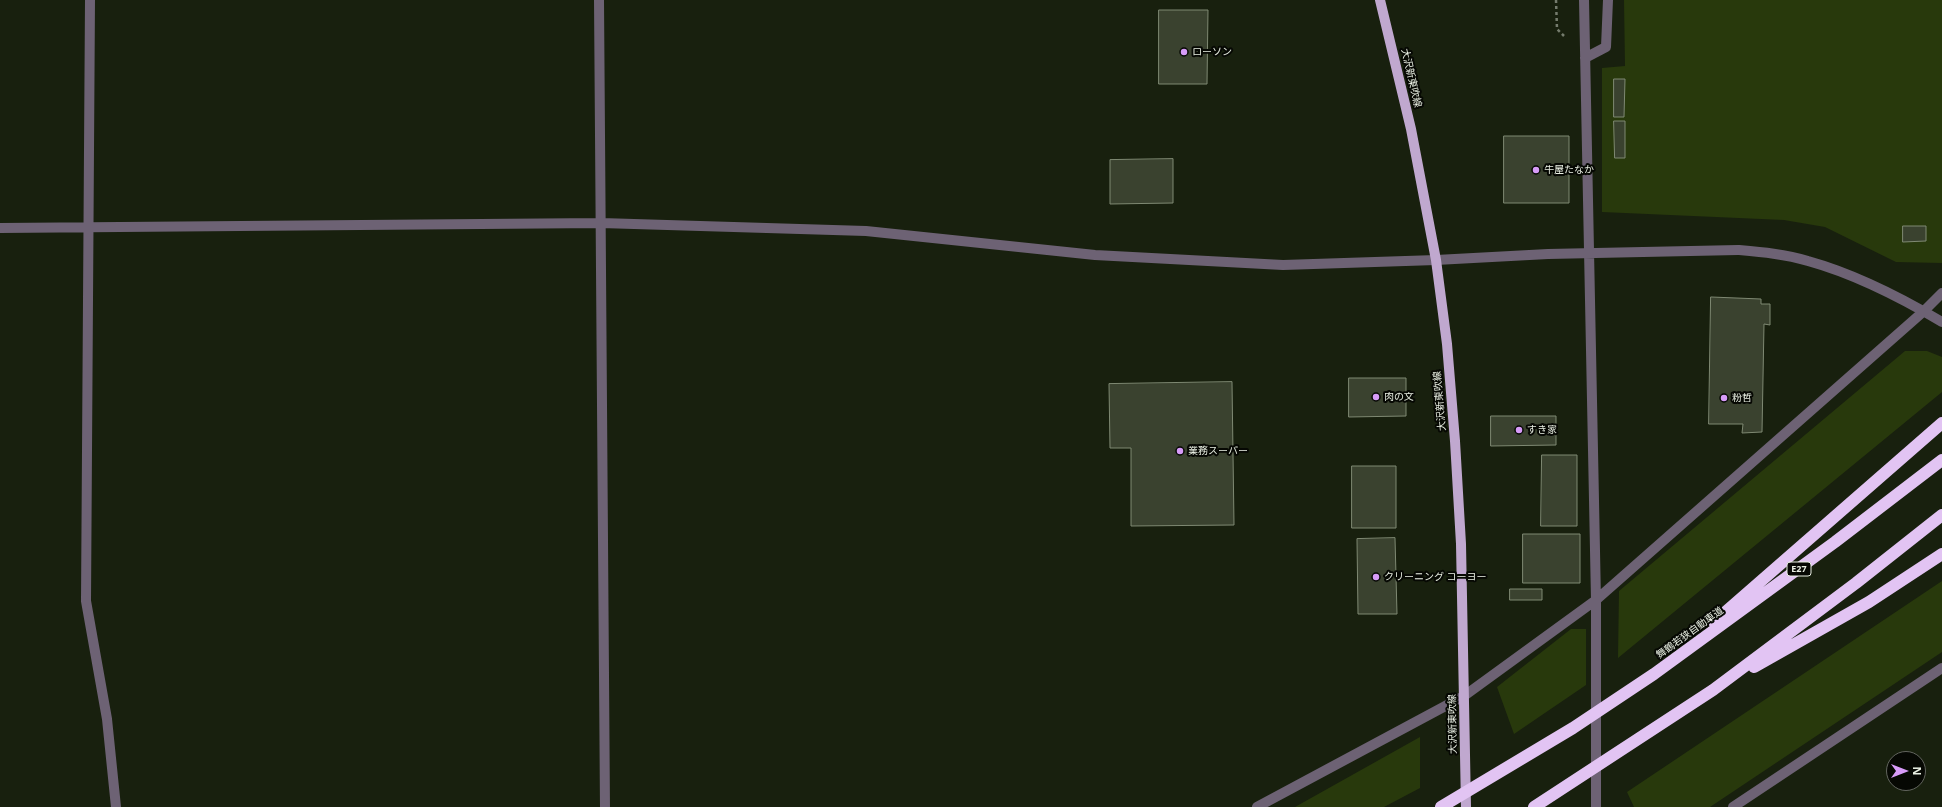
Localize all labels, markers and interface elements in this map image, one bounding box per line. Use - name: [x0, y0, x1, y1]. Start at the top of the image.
- place label: ローソン: [1192, 46, 1232, 58]
- marker: ローソン: [1179, 47, 1189, 57]
- street label: 大沢新東吹線: [1398, 47, 1424, 109]
- place label: 牛屋たなか: [1544, 164, 1594, 176]
- marker: 牛屋たなか: [1531, 165, 1541, 175]
- street label: 大沢新東吹線: [1431, 371, 1449, 431]
- place label: 肉の文: [1384, 391, 1414, 403]
- marker: 肉の文: [1371, 392, 1381, 402]
- place label: 粉哲: [1732, 392, 1752, 404]
- marker: 粉哲: [1719, 393, 1729, 403]
- place label: すき家: [1527, 424, 1557, 436]
- marker: すき家: [1514, 425, 1524, 435]
- place label: 業務スーパー: [1188, 445, 1248, 457]
- marker: 業務スーパー: [1175, 446, 1185, 456]
- road number: E27: [1787, 562, 1811, 576]
- place label: クリーニング コーヨー: [1384, 571, 1487, 583]
- marker: クリーニング コーヨー: [1371, 572, 1381, 582]
- street label: 舞鶴若狭自動車道: [1654, 605, 1726, 661]
- street label: 大沢新東吹線: [1446, 694, 1460, 754]
- north arrow: [1886, 751, 1926, 791]
- text: N: [1910, 767, 1925, 775]

